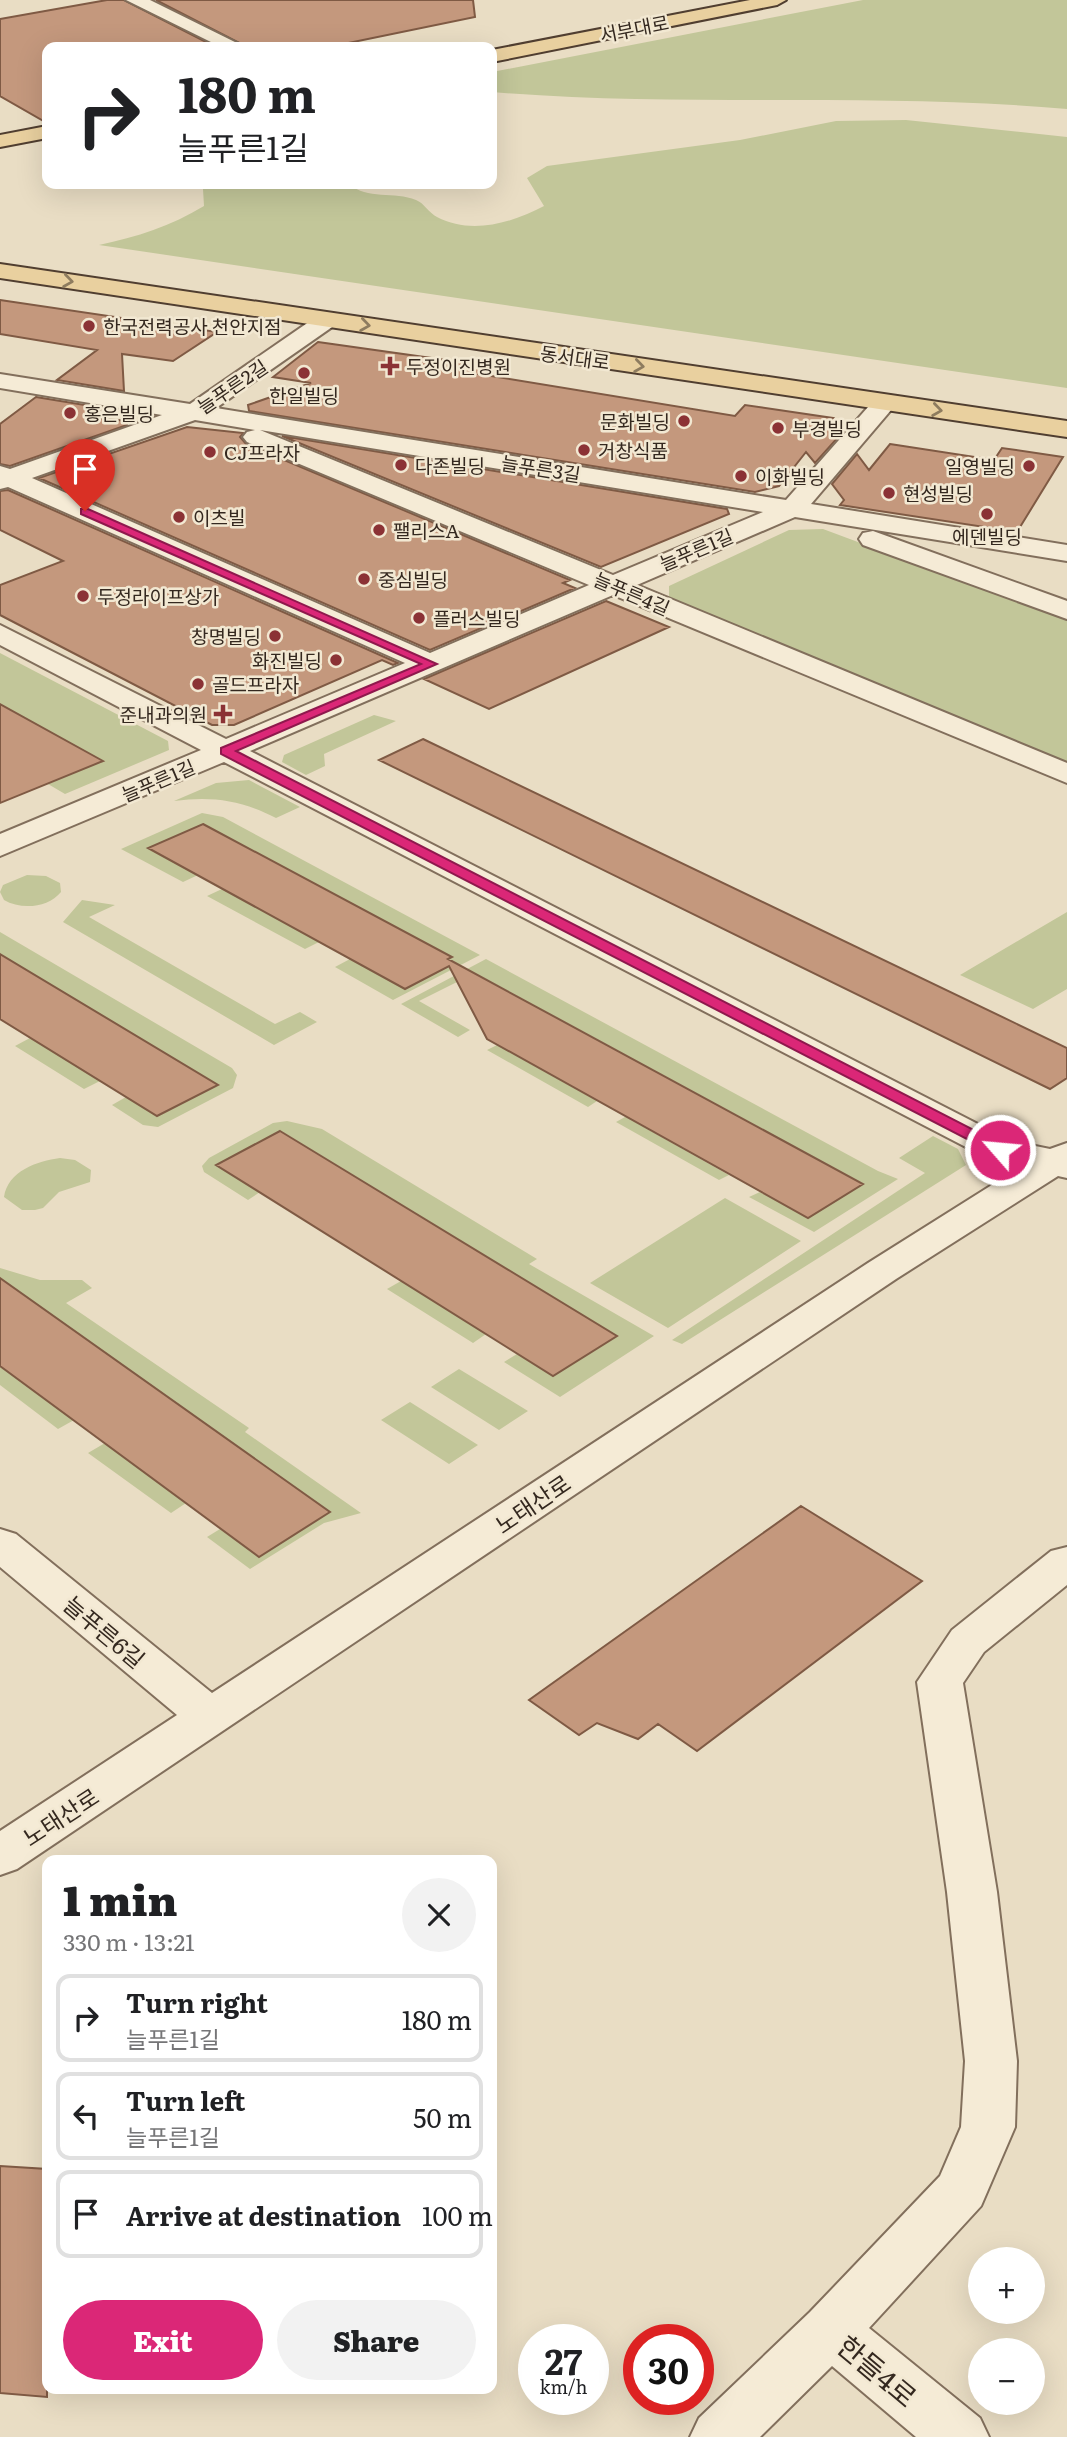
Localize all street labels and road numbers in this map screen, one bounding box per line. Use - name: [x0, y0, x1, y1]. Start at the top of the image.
- street label: 서부대로: [597, 8, 671, 48]
- street label: 동서대로: [538, 338, 612, 376]
- street label: 늘푸른2길: [191, 352, 273, 420]
- street label: 늘푸른3길: [499, 448, 583, 488]
- street label: 늘푸른1길: [655, 521, 737, 577]
- street label: 늘푸른4길: [590, 564, 674, 622]
- street label: 늘푸른1길: [117, 752, 199, 808]
- street label: 노태산로: [487, 1465, 577, 1541]
- street label: 늘푸른6길: [57, 1587, 153, 1675]
- street label: 노태산로: [15, 1779, 105, 1853]
- street label: 한들4로: [829, 2324, 927, 2416]

